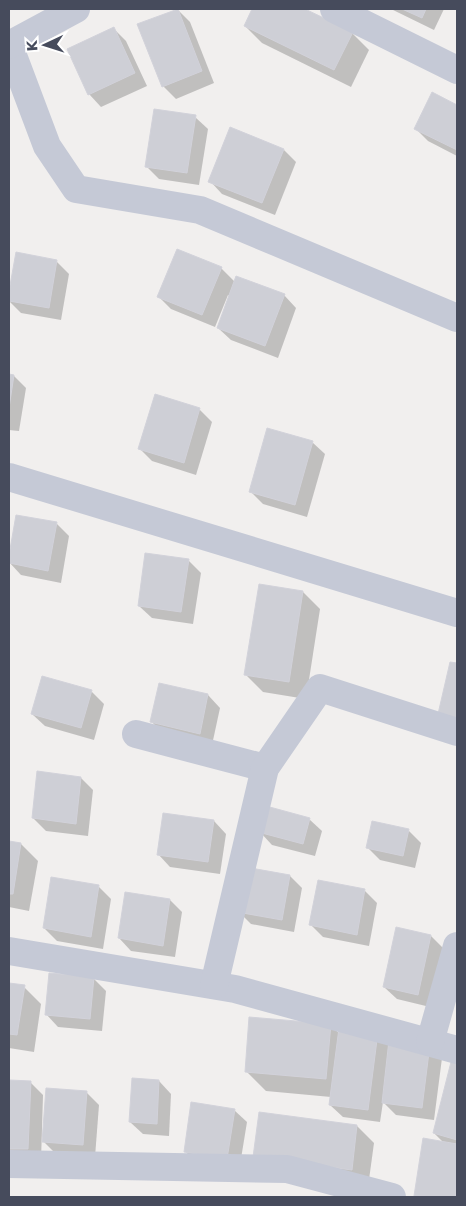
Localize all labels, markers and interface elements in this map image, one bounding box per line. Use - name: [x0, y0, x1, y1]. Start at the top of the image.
- north arrow: [20, 20, 70, 70]
- text: K: [24, 39, 40, 52]

